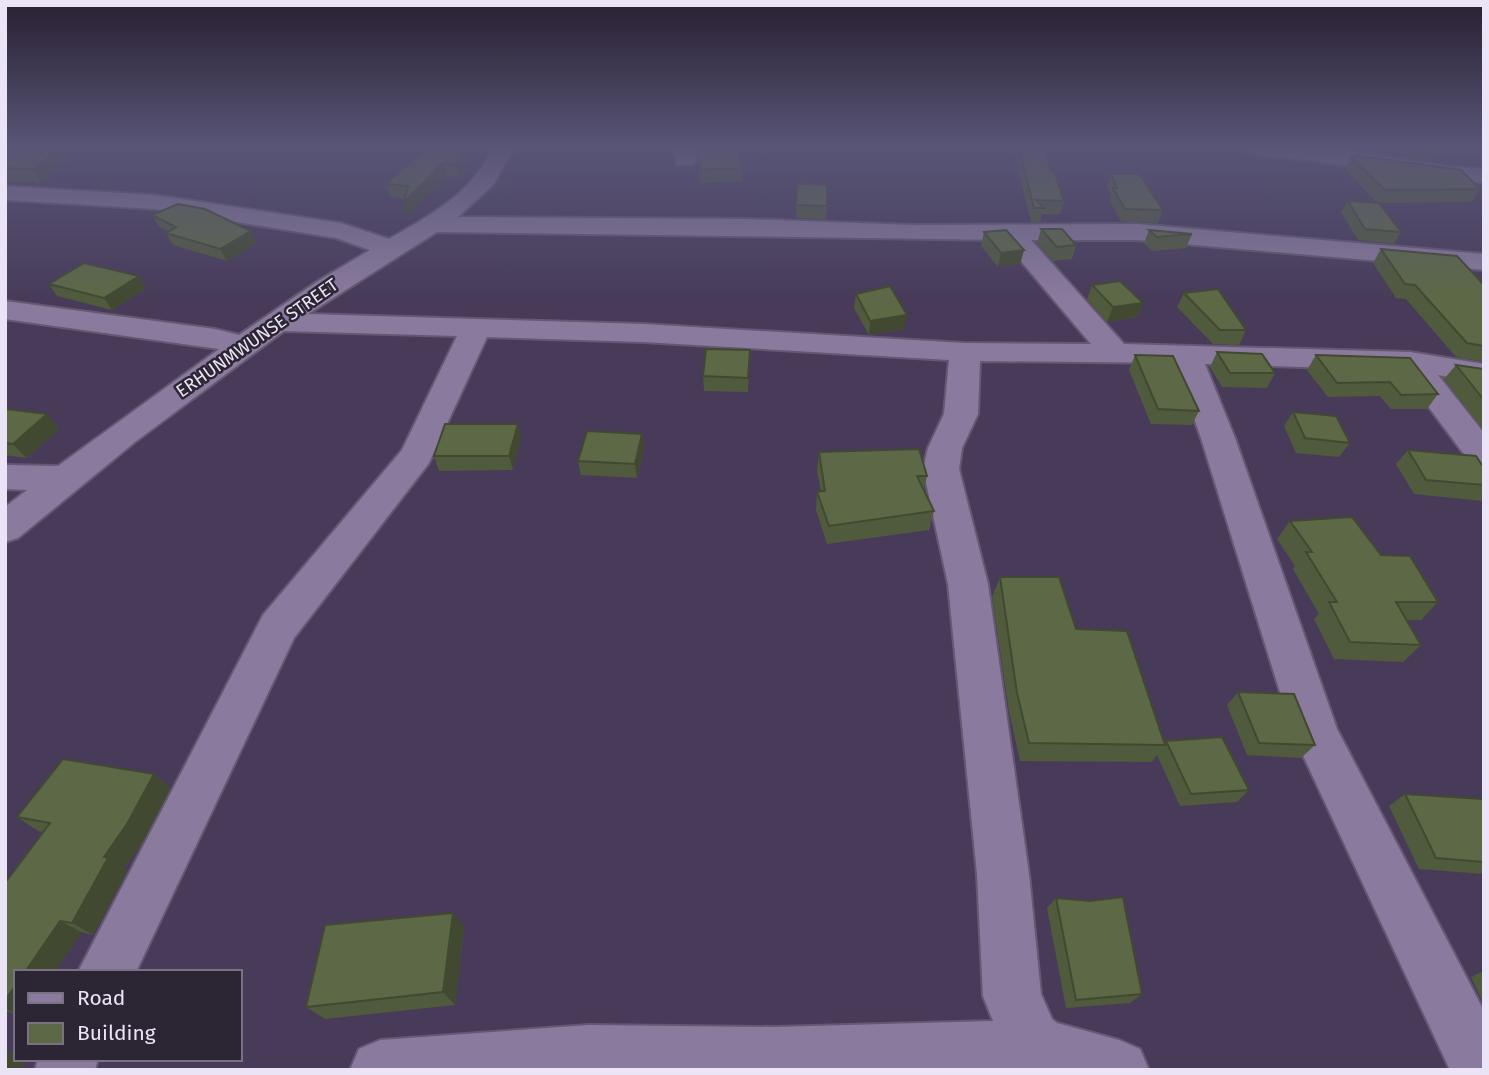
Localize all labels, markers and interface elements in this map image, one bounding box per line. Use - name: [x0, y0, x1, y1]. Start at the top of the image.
- street label: ERHUNMWUNSE STREET: [172, 273, 343, 402]
- legend: [14, 970, 242, 1061]
- text: Road: [77, 985, 125, 1011]
- text: Building: [77, 1020, 156, 1046]

